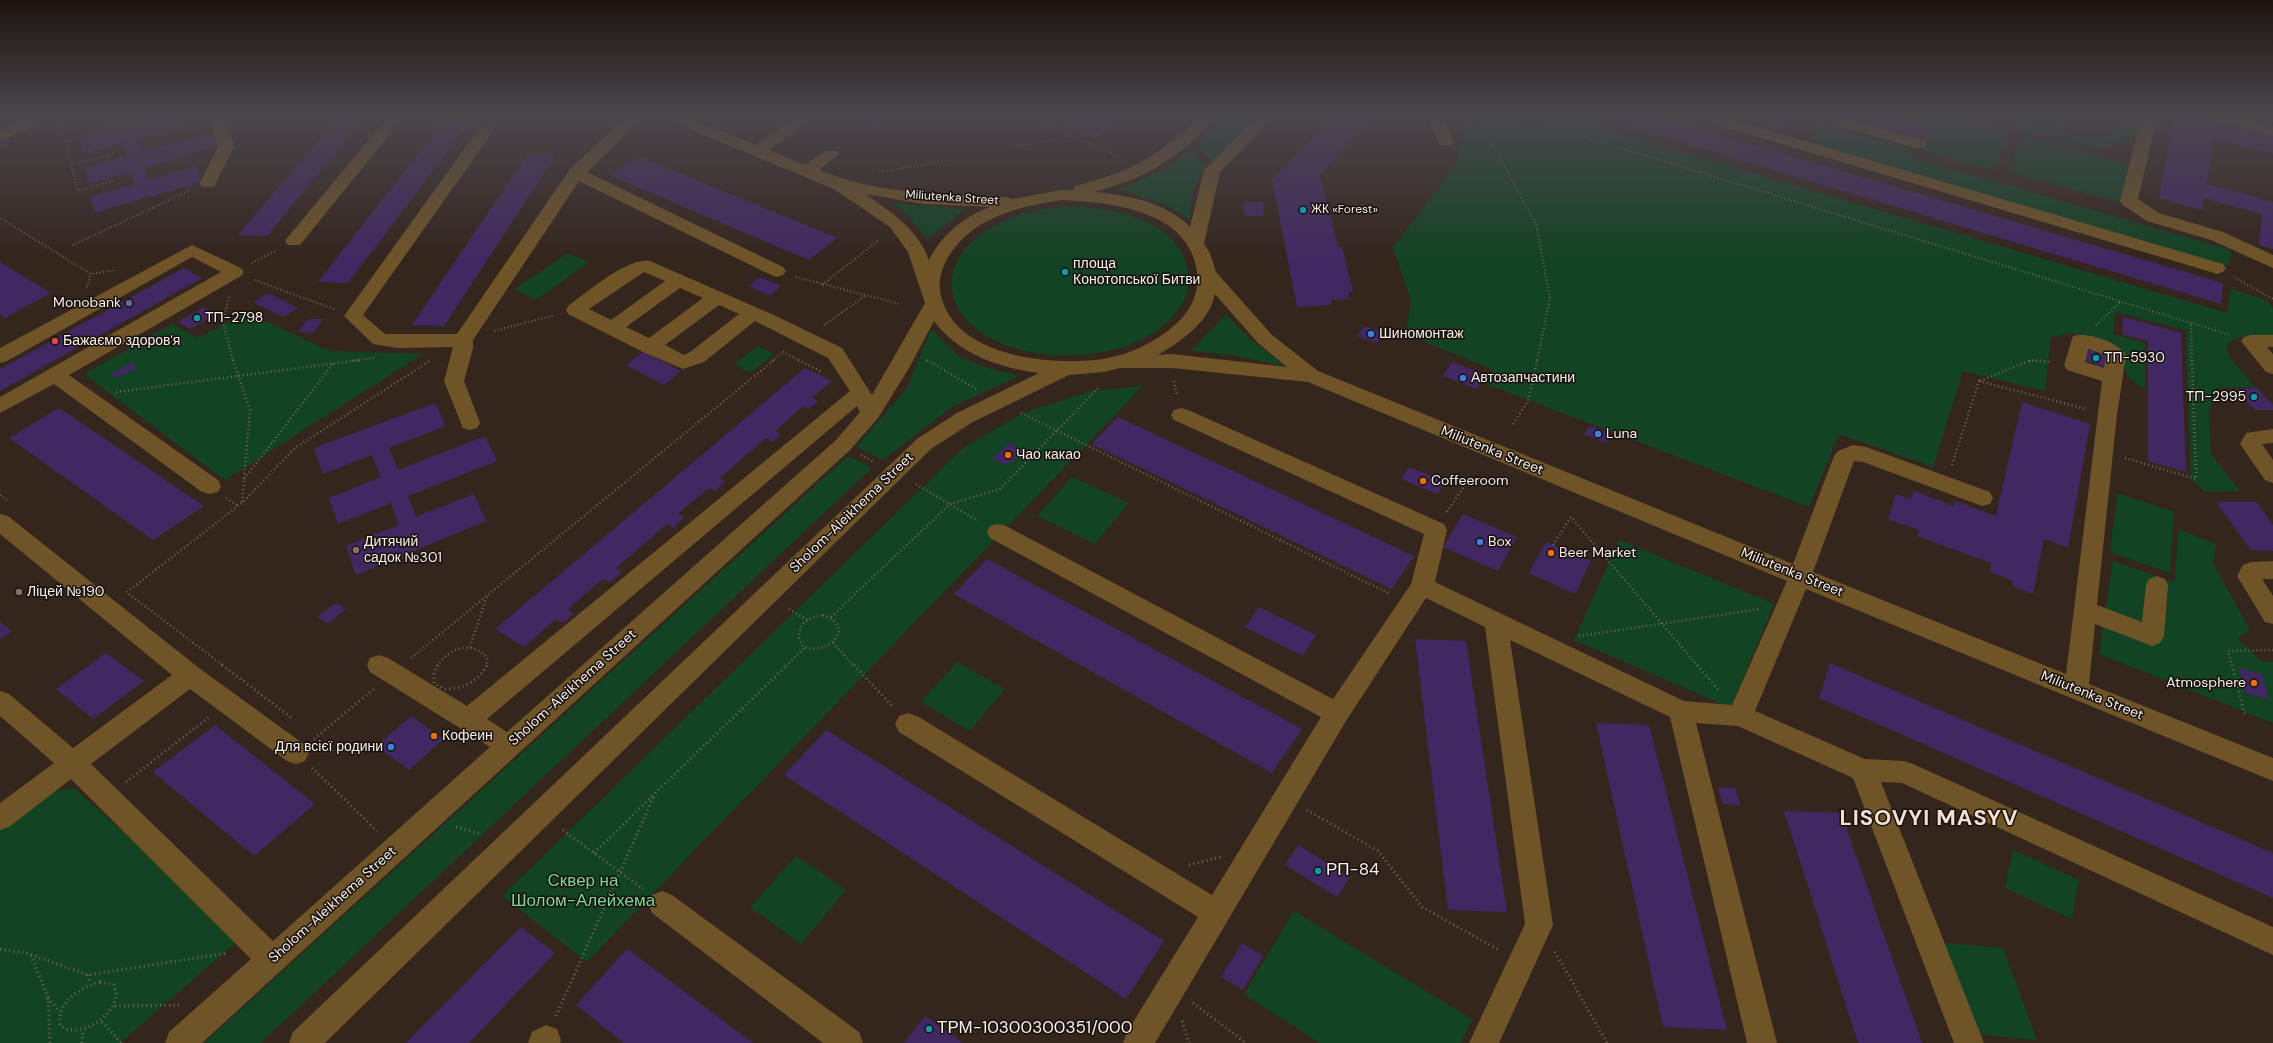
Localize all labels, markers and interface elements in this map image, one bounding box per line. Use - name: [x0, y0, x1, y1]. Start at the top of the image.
- street label: Miliutenka Street: [905, 188, 999, 208]
- place label: ЖК «Forest»: [1311, 203, 1378, 217]
- marker: ЖК «Forest»: [1298, 205, 1308, 215]
- place label: площа Конотопської Битви: [1073, 256, 1200, 288]
- marker: площа Конотопської Битви: [1060, 267, 1070, 277]
- place label: Monobank: [53, 295, 121, 311]
- marker: Monobank: [124, 298, 134, 308]
- place label: ТП-2798: [205, 310, 263, 326]
- marker: ТП-2798: [192, 313, 202, 323]
- place label: Шиномонтаж: [1379, 326, 1464, 342]
- marker: Шиномонтаж: [1366, 329, 1376, 339]
- place label: Бажаємо здоров'я: [63, 333, 180, 349]
- marker: Бажаємо здоров'я: [50, 336, 60, 346]
- place label: ТП-5930: [2104, 350, 2165, 366]
- marker: ТП-5930: [2091, 353, 2101, 363]
- place label: Автозапчастини: [1471, 370, 1575, 386]
- marker: Автозапчастини: [1458, 373, 1468, 383]
- place label: ТП-2995: [2186, 389, 2246, 405]
- marker: ТП-2995: [2249, 392, 2259, 402]
- street label: Miliutenka Street: [1438, 423, 1546, 479]
- place label: Luna: [1606, 426, 1637, 442]
- marker: Luna: [1593, 429, 1603, 439]
- place label: Чао какао: [1016, 447, 1081, 463]
- street label: Sholom-Aleikhema Street: [787, 449, 917, 577]
- marker: Чао какао: [1003, 450, 1013, 460]
- place label: Coffeeroom: [1431, 473, 1508, 489]
- marker: Coffeeroom: [1418, 476, 1428, 486]
- place label: Дитячий садок №301: [364, 534, 442, 566]
- place label: Box: [1488, 534, 1511, 550]
- marker: Box: [1475, 537, 1485, 547]
- marker: Дитячий садок №301: [351, 545, 361, 555]
- place label: Beer Market: [1559, 545, 1637, 561]
- street label: Miliutenka Street: [1738, 545, 1846, 601]
- marker: Beer Market: [1546, 548, 1556, 558]
- place label: Ліцей №190: [27, 584, 104, 600]
- marker: Ліцей №190: [14, 587, 24, 597]
- street label: Sholom-Aleikhema Street: [506, 626, 640, 750]
- street label: Miliutenka Street: [2038, 668, 2146, 724]
- place label: Atmosphere: [2166, 675, 2246, 691]
- marker: Atmosphere: [2249, 678, 2259, 688]
- place label: Кофеин: [442, 728, 493, 744]
- marker: Кофеин: [429, 731, 439, 741]
- place label: Для всієї родини: [275, 739, 383, 755]
- marker: Для всієї родини: [386, 742, 396, 752]
- district label: LISOVYI MASYV: [1839, 806, 2019, 832]
- street label: Sholom-Aleikhema Street: [266, 843, 400, 967]
- place label: РП-84: [1326, 861, 1379, 881]
- marker: РП-84: [1313, 866, 1323, 876]
- park label: Сквер на Шолом-Алейхема: [511, 872, 655, 912]
- place label: ТРМ-10300300351/000: [937, 1019, 1132, 1039]
- marker: ТРМ-10300300351/000: [924, 1024, 934, 1034]

